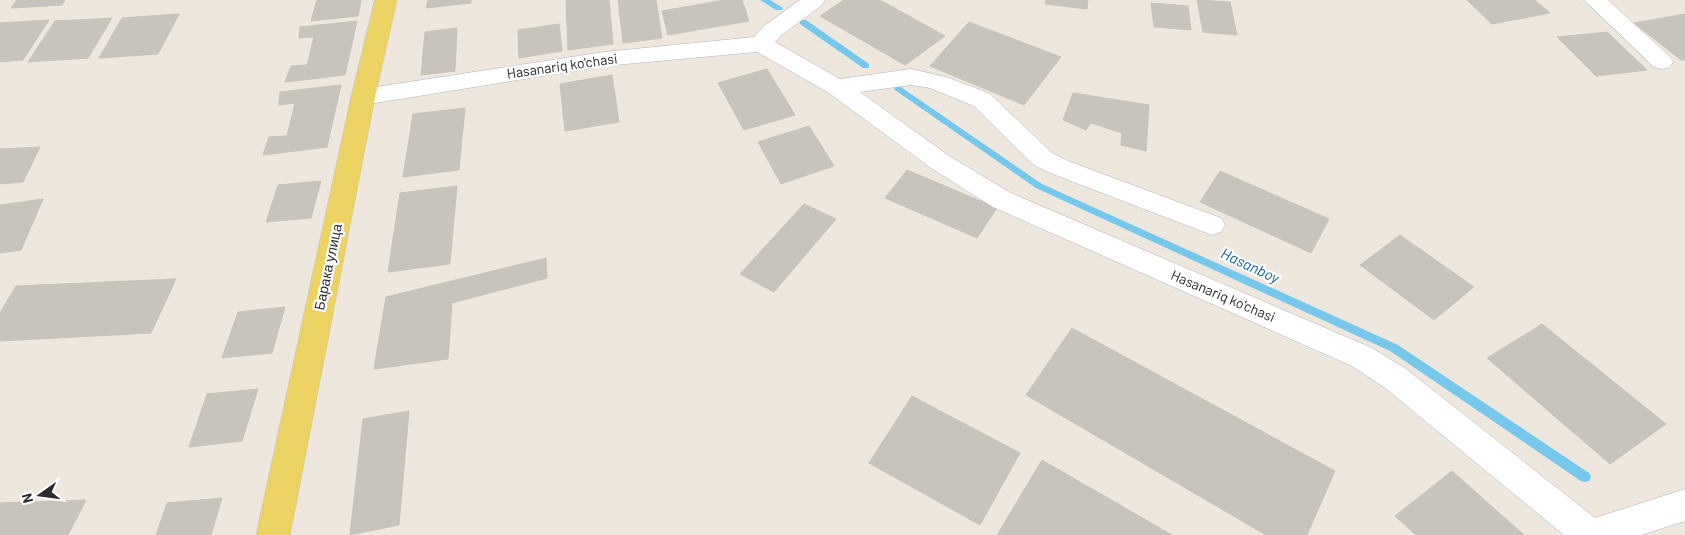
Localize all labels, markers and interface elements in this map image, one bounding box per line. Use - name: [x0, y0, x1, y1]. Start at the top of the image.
- street label: Hasanariq ko'chasi: [505, 49, 618, 82]
- street label: Барака улица: [310, 222, 345, 312]
- water label: Hasanboy: [1218, 244, 1284, 287]
- street label: Hasanariq ko'chasi: [1168, 266, 1278, 325]
- north arrow: [15, 470, 65, 520]
- text: N: [18, 492, 36, 505]

